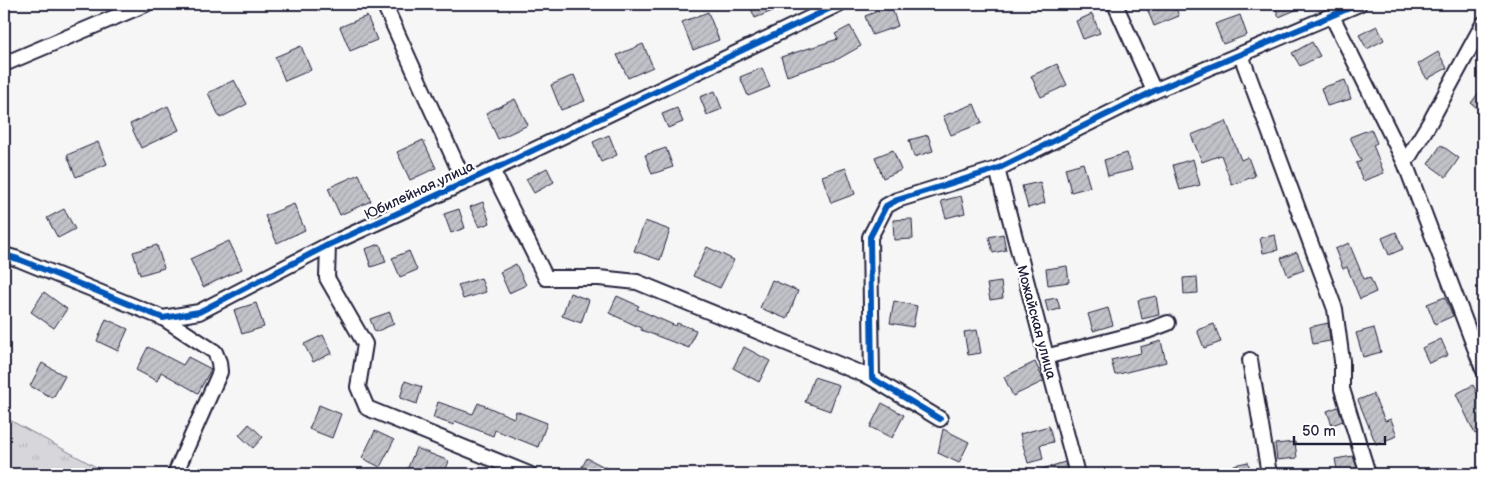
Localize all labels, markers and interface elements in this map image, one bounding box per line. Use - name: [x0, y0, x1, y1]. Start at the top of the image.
- street label: Юбилейная улица: [361, 157, 478, 223]
- street label: Можайская улица: [1013, 263, 1060, 382]
- scale bar: [1294, 413, 1386, 445]
- text: 50 m: [1302, 422, 1336, 441]

